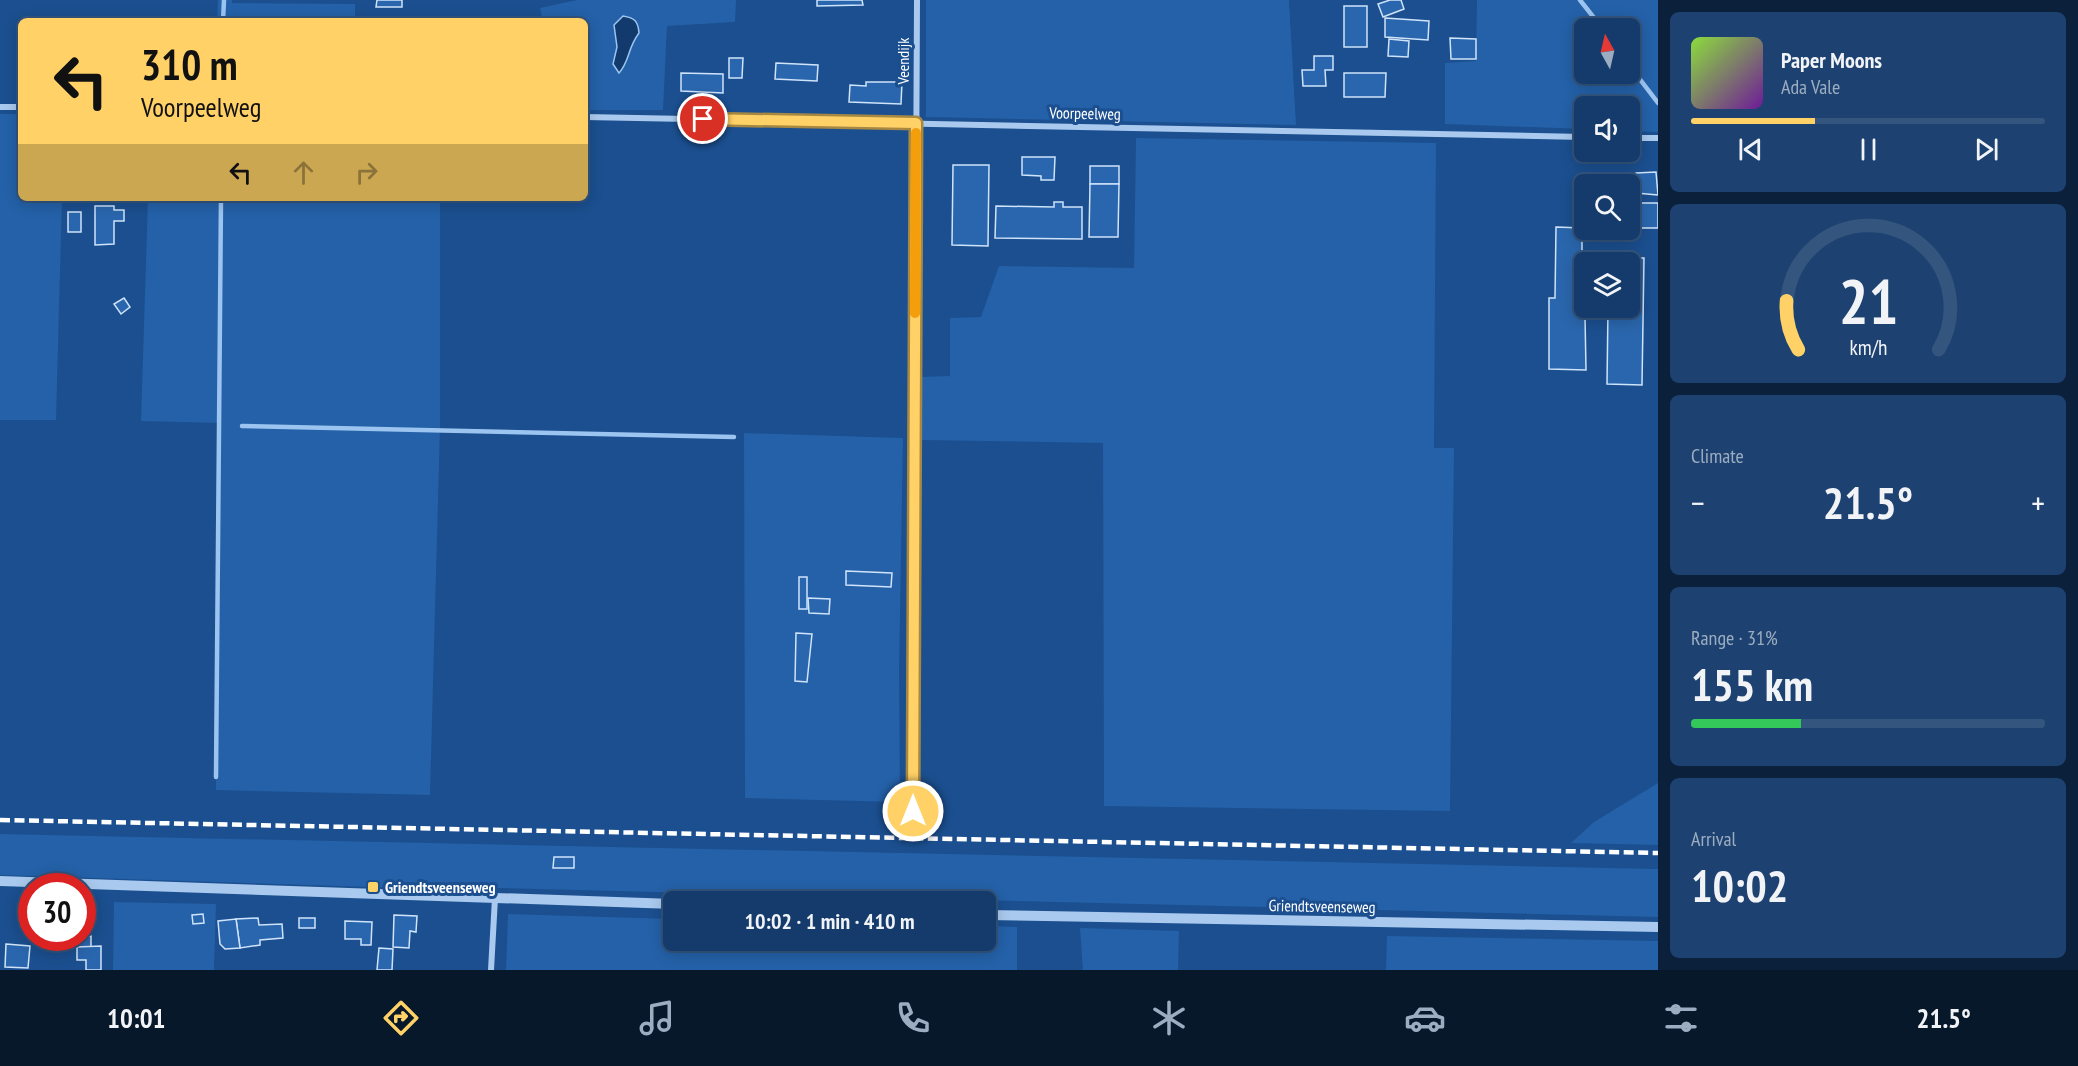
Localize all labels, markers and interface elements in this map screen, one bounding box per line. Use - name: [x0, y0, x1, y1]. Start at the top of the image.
- north arrow: [1574, 18, 1640, 84]
- map controls: [1574, 18, 1640, 318]
- text: 310 m: [141, 37, 238, 92]
- street label: Veendijk: [893, 37, 913, 85]
- icon: left: [42, 42, 120, 120]
- text: Paper Moons: [1781, 46, 1882, 74]
- text: Ada Vale: [1781, 74, 1840, 100]
- text: Voorpeelweg: [141, 90, 261, 124]
- pin: [677, 93, 728, 144]
- button: sound: [1574, 96, 1640, 162]
- icon: arrive: [686, 102, 719, 135]
- street label: Voorpeelweg: [1048, 102, 1121, 124]
- icon: previous: [1734, 133, 1767, 166]
- icon: pause: [1852, 133, 1885, 166]
- icon: next: [1970, 133, 2003, 166]
- icon: left: [224, 156, 257, 189]
- icon: ahead: [287, 156, 320, 189]
- icon: right: [350, 156, 383, 189]
- button: search: [1574, 174, 1640, 240]
- button: layers: [1574, 252, 1640, 318]
- text: 21: [1838, 261, 1898, 342]
- text: km/h: [1849, 334, 1887, 362]
- text: Climate: [1691, 443, 1744, 469]
- text: 21.5°: [1823, 473, 1913, 531]
- text: −: [1691, 481, 1705, 524]
- text: +: [2031, 481, 2045, 524]
- text: Range · 31%: [1691, 625, 1778, 651]
- text: 155 km: [1691, 655, 1813, 713]
- position arrow: [881, 779, 945, 843]
- text: Arrival: [1691, 826, 1736, 852]
- text: 10:02: [1691, 856, 1788, 914]
- speed limit sign: 30: [18, 873, 96, 951]
- place label: Griendtsveenseweg: [385, 877, 496, 897]
- marker: Griendtsveenseweg: [366, 880, 380, 894]
- street label: Griendtsveenseweg: [1268, 895, 1376, 917]
- text: 10:02 · 1 min · 410 m: [744, 907, 915, 935]
- icon: directions: [380, 997, 422, 1039]
- icon: music: [636, 997, 678, 1039]
- icon: phone: [892, 997, 934, 1039]
- icon: climate: [1148, 997, 1190, 1039]
- icon: car: [1404, 997, 1446, 1039]
- icon: filters: [1660, 997, 1702, 1039]
- text: 10:01: [107, 1001, 165, 1035]
- text: 21.5°: [1917, 1001, 1971, 1035]

